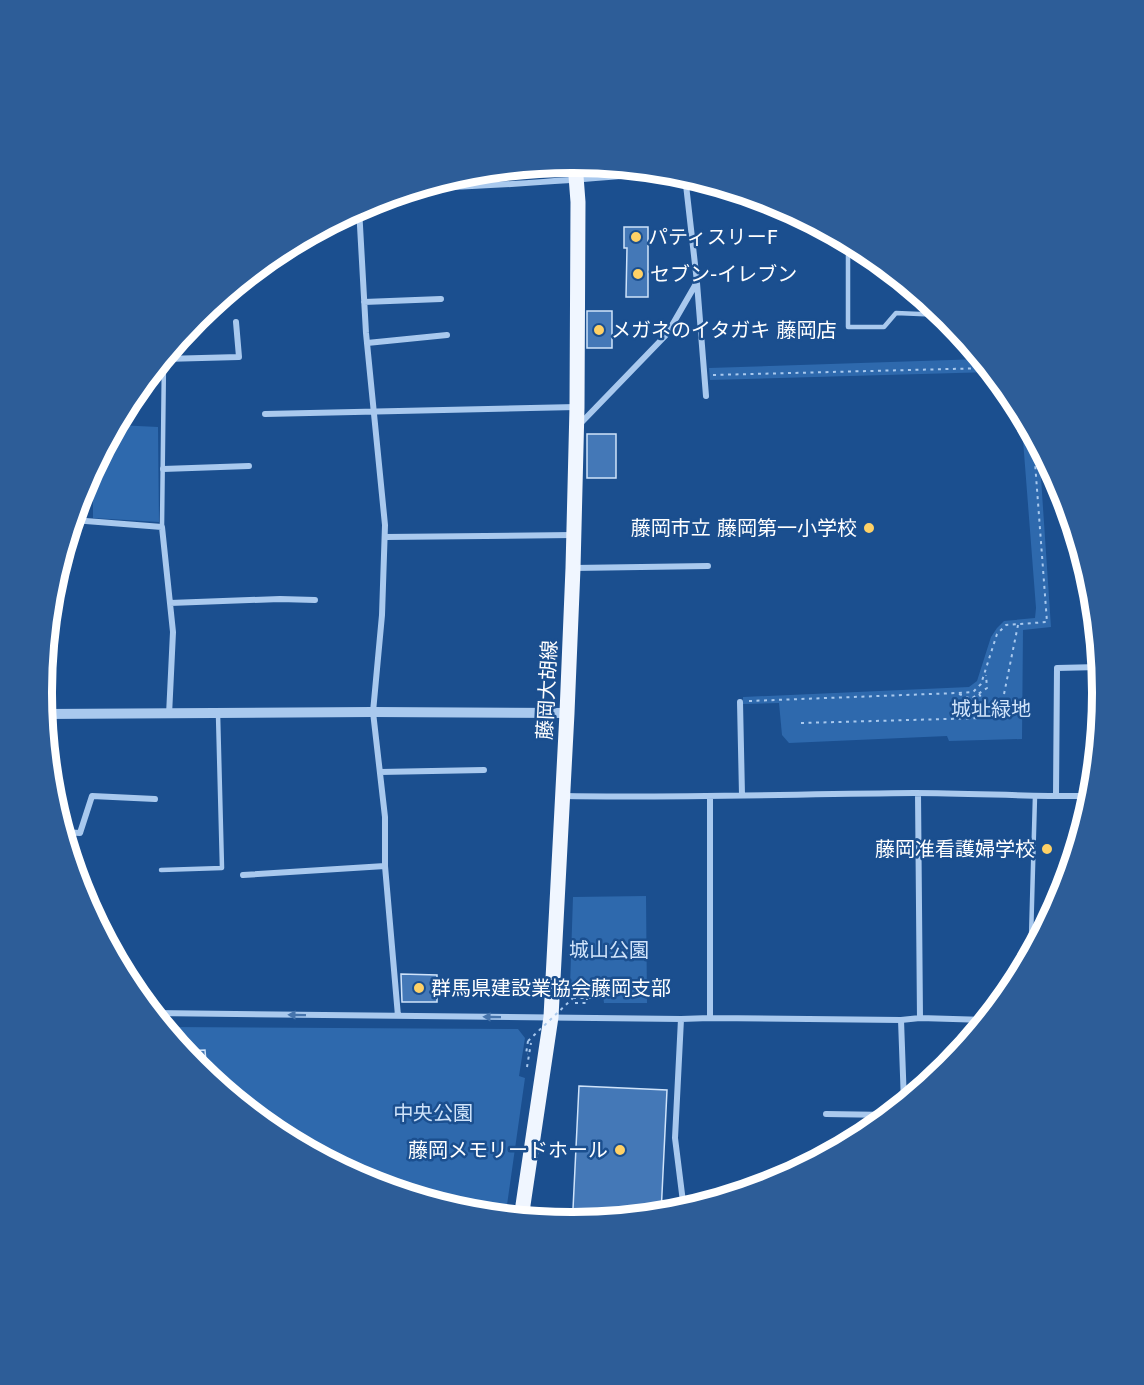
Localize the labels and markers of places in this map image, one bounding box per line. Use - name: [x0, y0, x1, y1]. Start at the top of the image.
- place label: パティスリーF: [648, 225, 778, 249]
- marker: パティスリーF: [629, 230, 643, 244]
- place label: セブン-イレブン: [650, 262, 797, 286]
- marker: セブン-イレブン: [631, 267, 645, 281]
- place label: メガネのイタガキ 藤岡店: [611, 318, 837, 342]
- marker: メガネのイタガキ 藤岡店: [592, 323, 606, 337]
- place label: 藤岡市立 藤岡第一小学校: [631, 516, 857, 540]
- marker: 藤岡市立 藤岡第一小学校: [862, 521, 876, 535]
- place label: 藤岡准看護婦学校: [875, 837, 1035, 861]
- marker: 藤岡准看護婦学校: [1040, 842, 1054, 856]
- place label: 群馬県建設業協会藤岡支部: [431, 976, 671, 1000]
- marker: 群馬県建設業協会藤岡支部: [412, 981, 426, 995]
- place label: 藤岡メモリードホール: [408, 1138, 608, 1162]
- marker: 藤岡メモリードホール: [613, 1143, 627, 1157]

